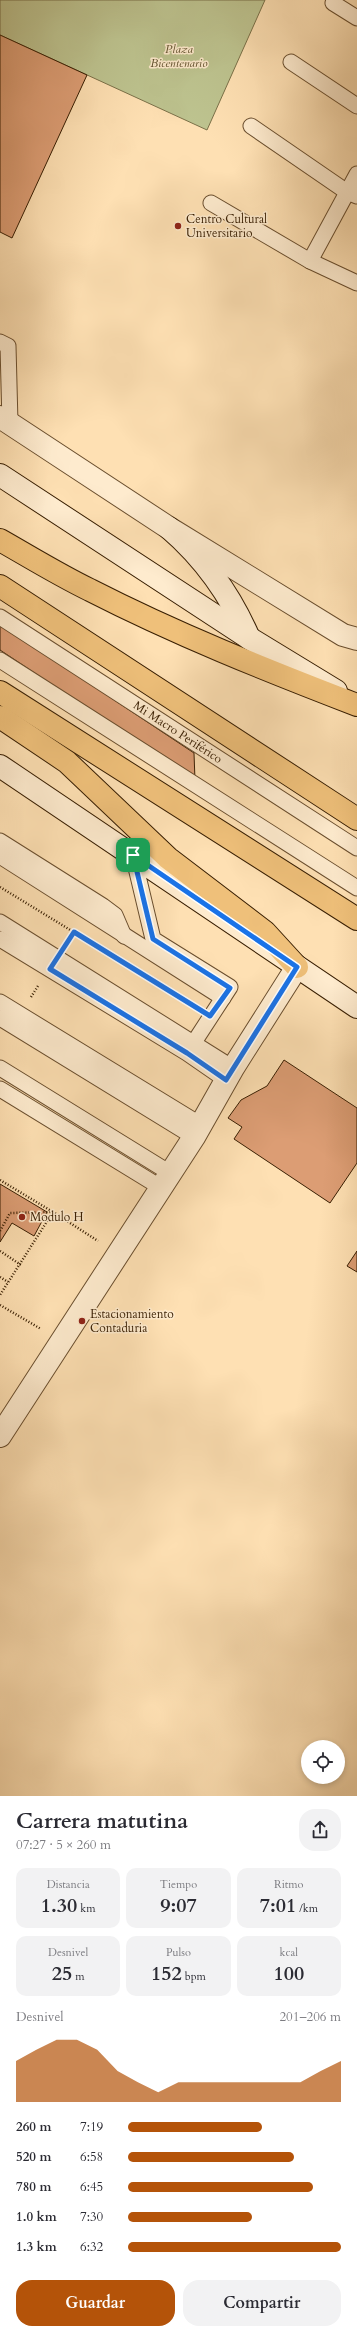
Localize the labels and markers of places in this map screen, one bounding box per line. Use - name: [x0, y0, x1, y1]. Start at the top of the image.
- place label: Centro Cultural Universitario: [186, 211, 267, 241]
- marker: Centro Cultural Universitario: [173, 221, 183, 231]
- pin: [116, 838, 150, 872]
- place label: Modulo H: [30, 1209, 84, 1225]
- marker: Modulo H: [17, 1212, 27, 1222]
- place label: Estacionamiento Contaduria: [90, 1306, 174, 1336]
- marker: Estacionamiento Contaduria: [77, 1316, 87, 1326]

